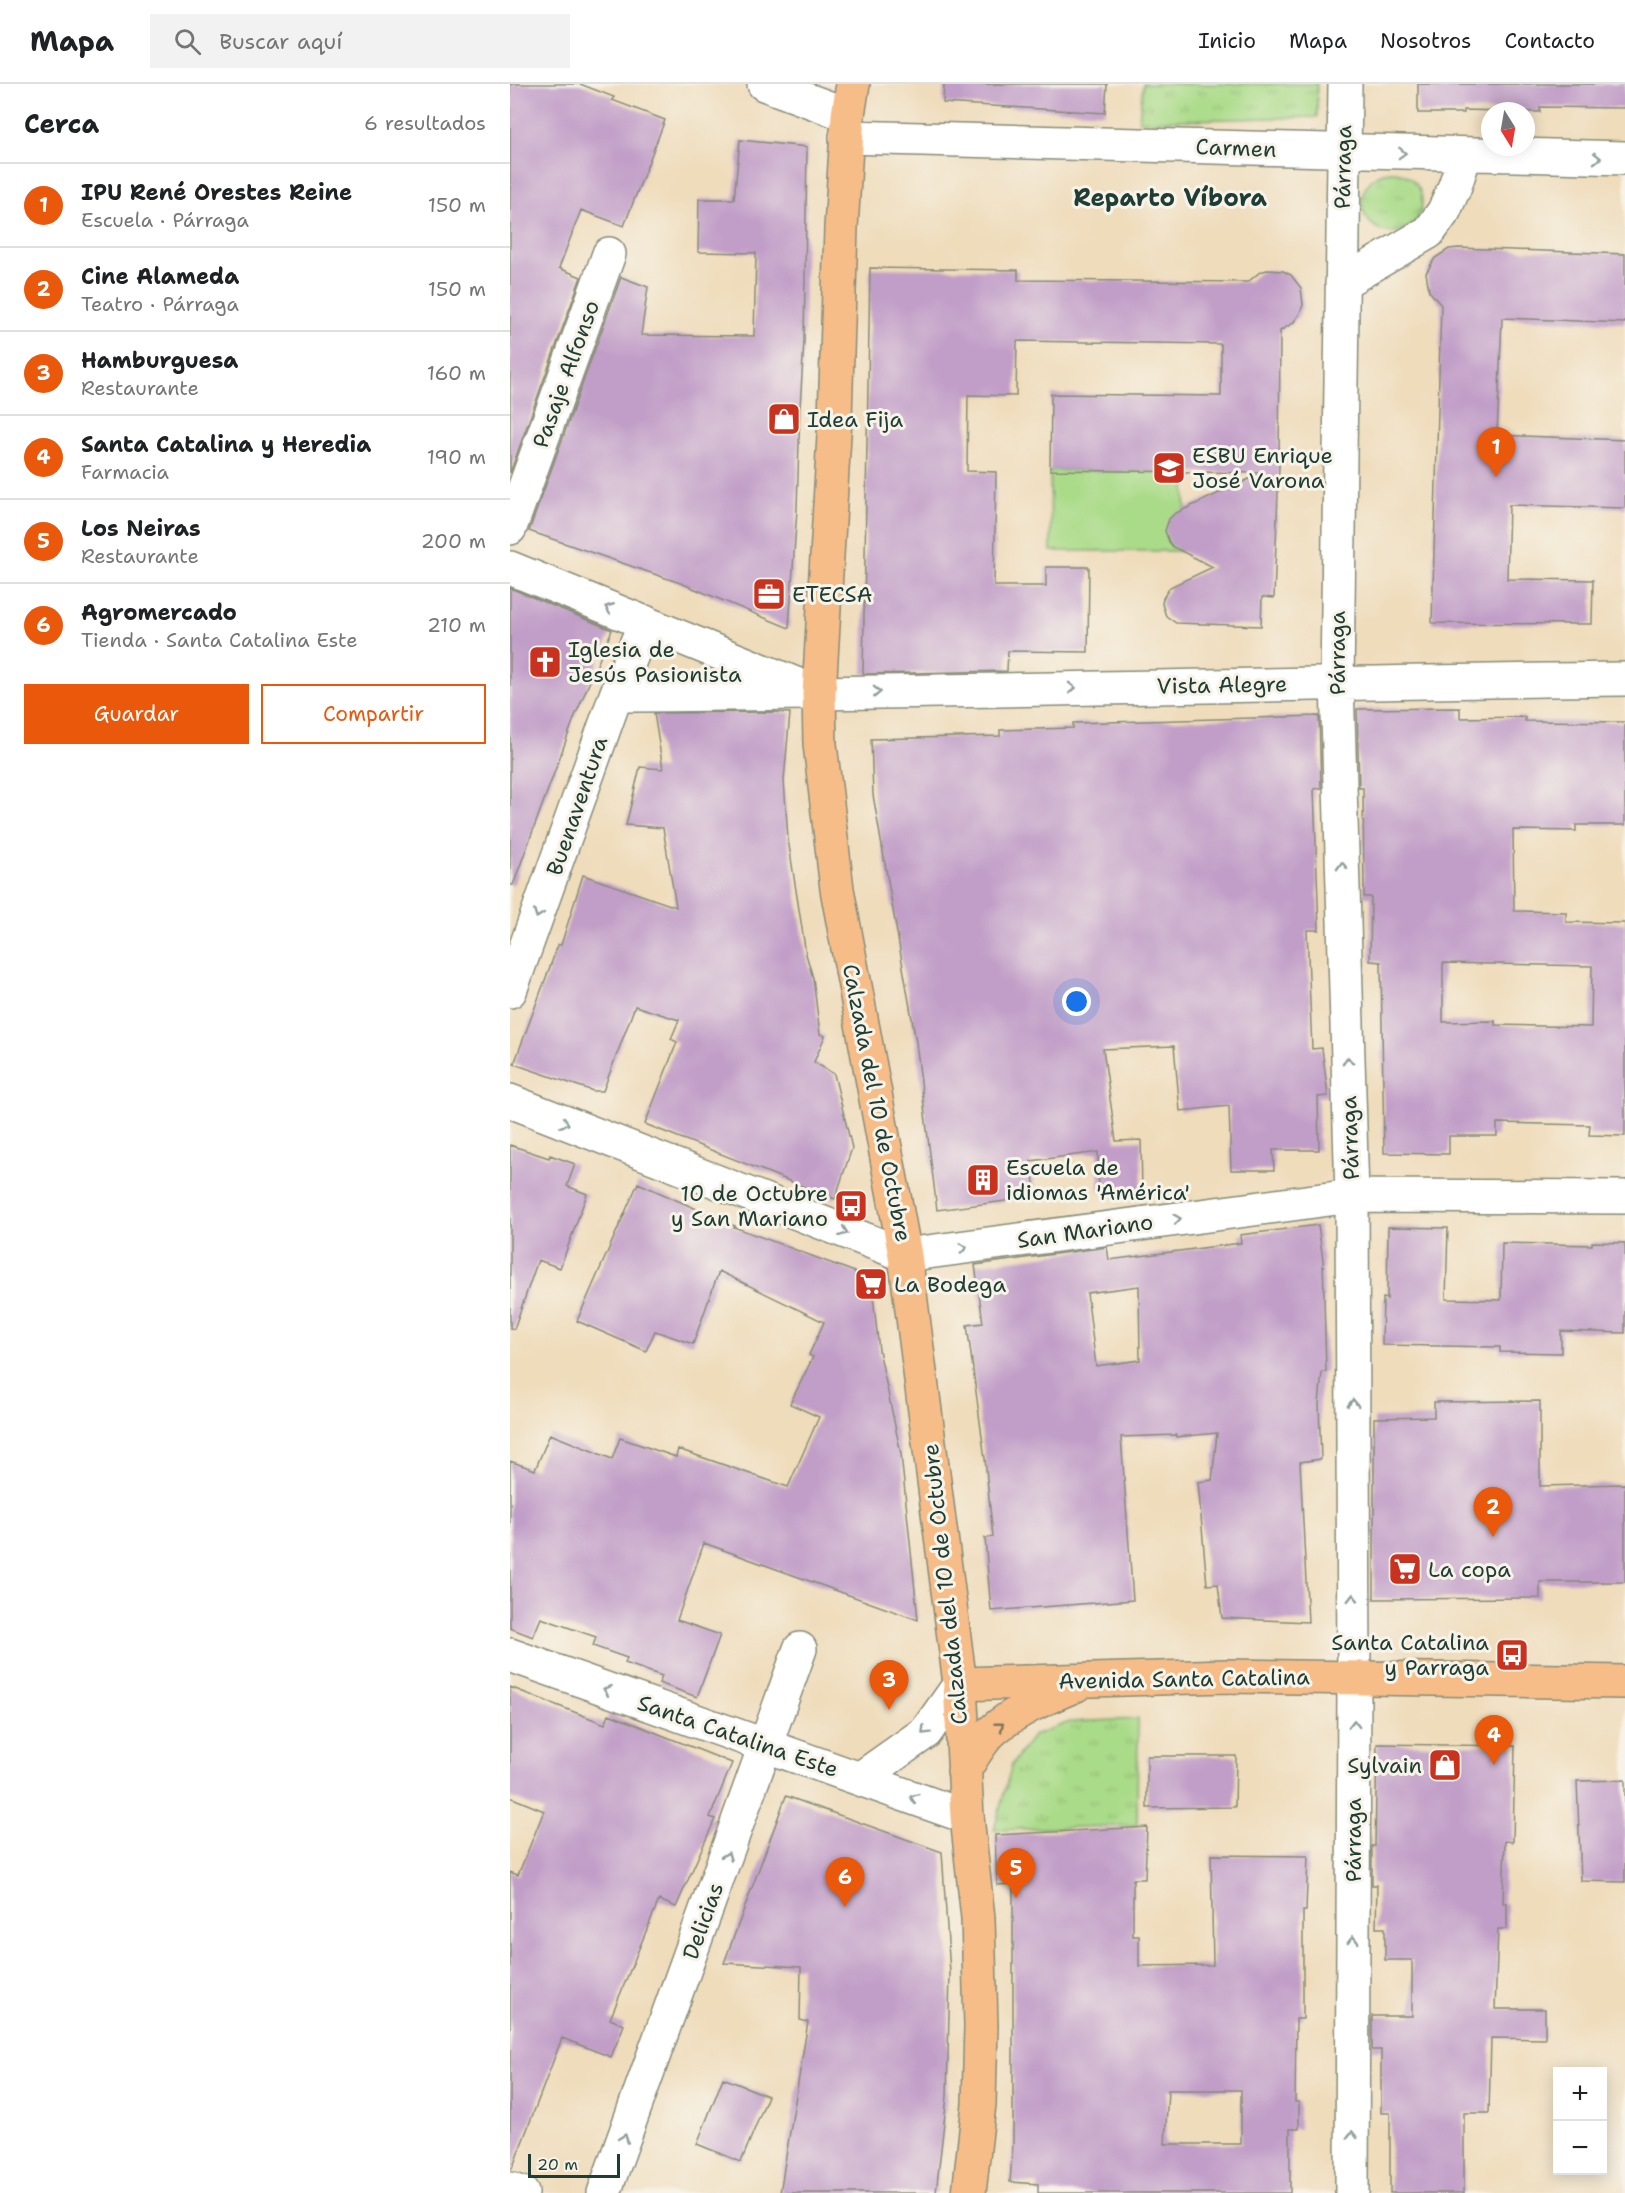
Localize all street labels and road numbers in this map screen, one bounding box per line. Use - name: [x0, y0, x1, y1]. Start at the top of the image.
- street label: Párraga: [1328, 124, 1358, 209]
- street label: Carmen: [1195, 132, 1277, 164]
- street label: Pasaje Alfonso: [526, 296, 606, 452]
- street label: Párraga: [1323, 611, 1352, 695]
- street label: Vista Alegre: [1156, 669, 1288, 701]
- street label: Buenaventura: [540, 732, 614, 879]
- street label: Calzada del 10 de Octubre: [836, 962, 918, 1244]
- street label: Párraga: [1334, 1095, 1366, 1181]
- street label: San Mariano: [1015, 1207, 1155, 1255]
- street label: Calzada del 10 de Octubre: [916, 1442, 974, 1726]
- street label: Avenida Santa Catalina: [1058, 1662, 1310, 1696]
- street label: Santa Catalina Este: [634, 1688, 842, 1784]
- street label: Párraga: [1339, 1798, 1368, 1882]
- street label: Delicias: [676, 1879, 730, 1963]

